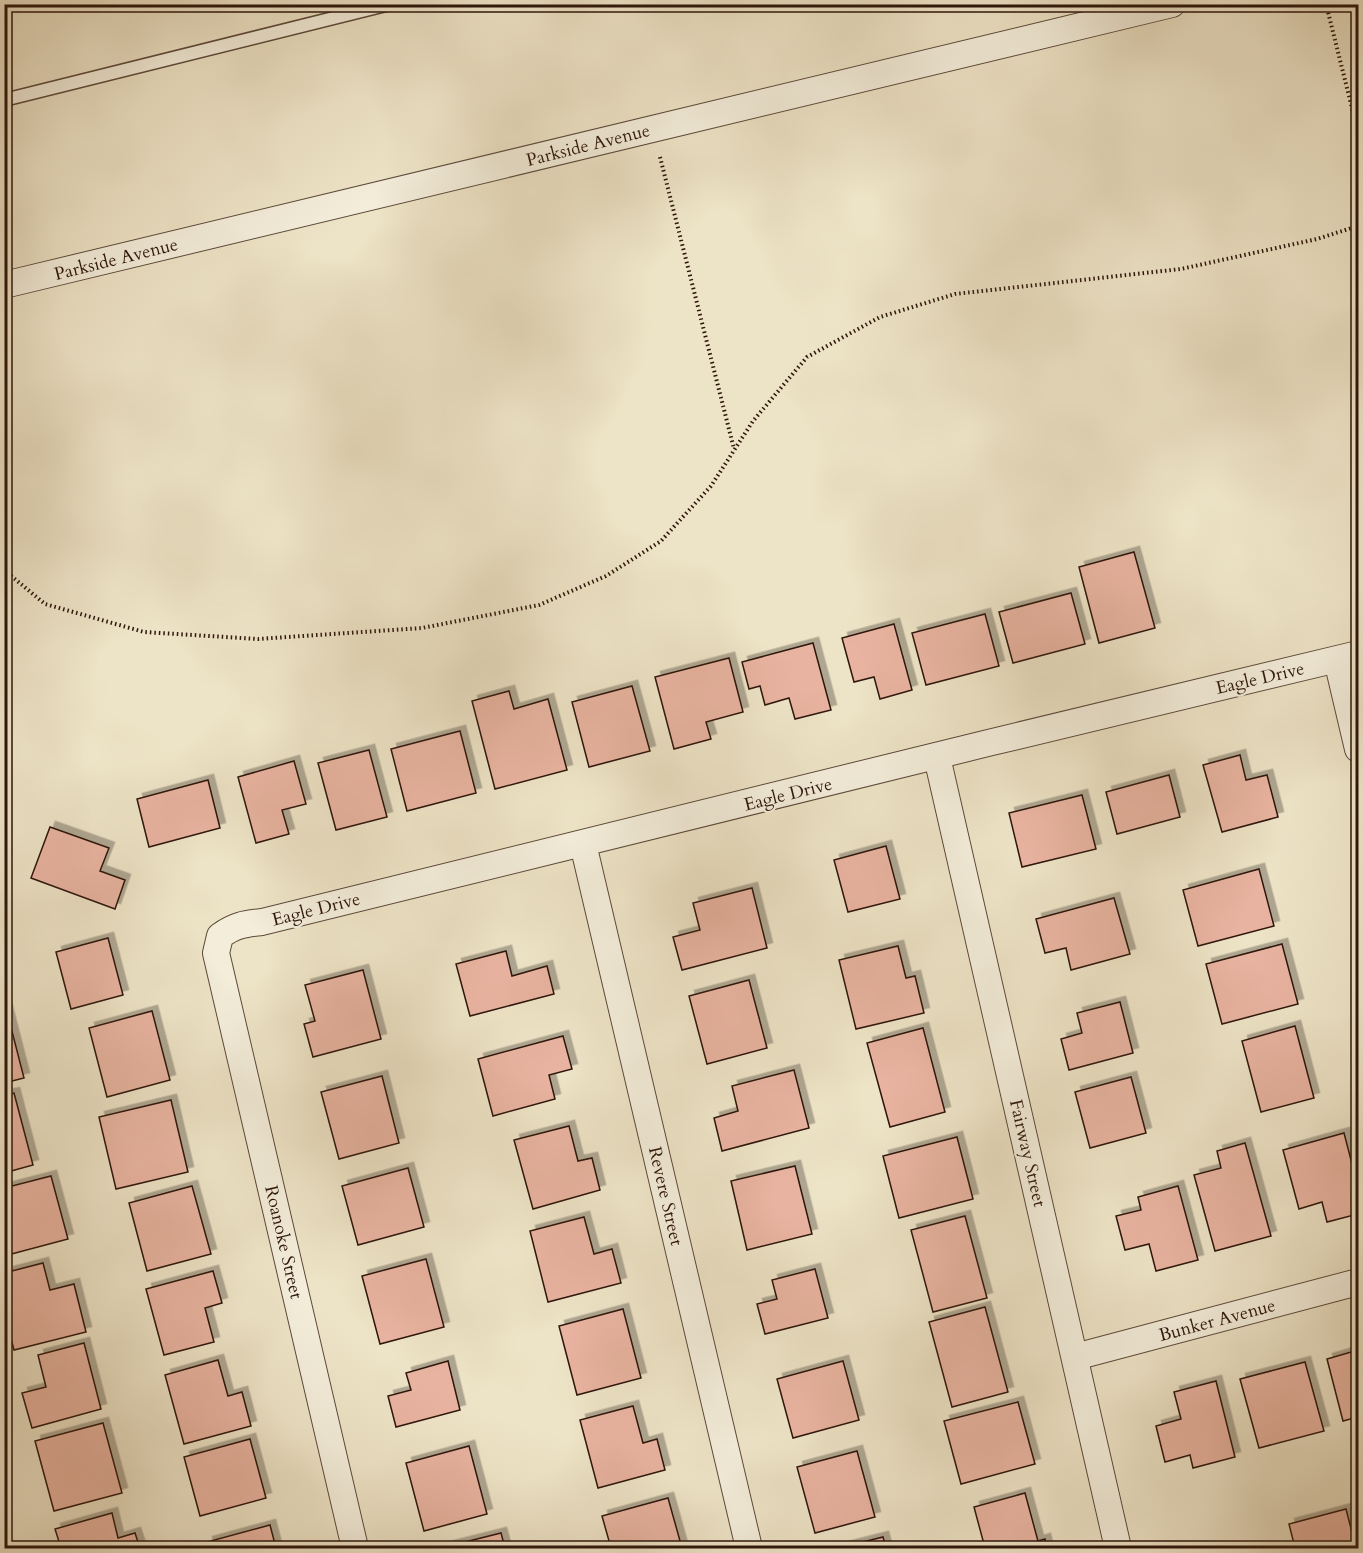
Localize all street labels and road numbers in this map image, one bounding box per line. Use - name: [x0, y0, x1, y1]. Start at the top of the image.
- street label: Parkside Avenue: [524, 118, 653, 173]
- street label: Parkside Avenue: [52, 232, 181, 287]
- street label: Eagle Drive: [1213, 656, 1307, 701]
- street label: Eagle Drive: [741, 771, 835, 818]
- street label: Eagle Drive: [269, 886, 363, 933]
- street label: Fairway Street: [1003, 1097, 1052, 1210]
- street label: Revere Street: [642, 1144, 689, 1248]
- street label: Roanoke Street: [258, 1183, 309, 1302]
- street label: Bunker Avenue: [1156, 1293, 1278, 1348]

